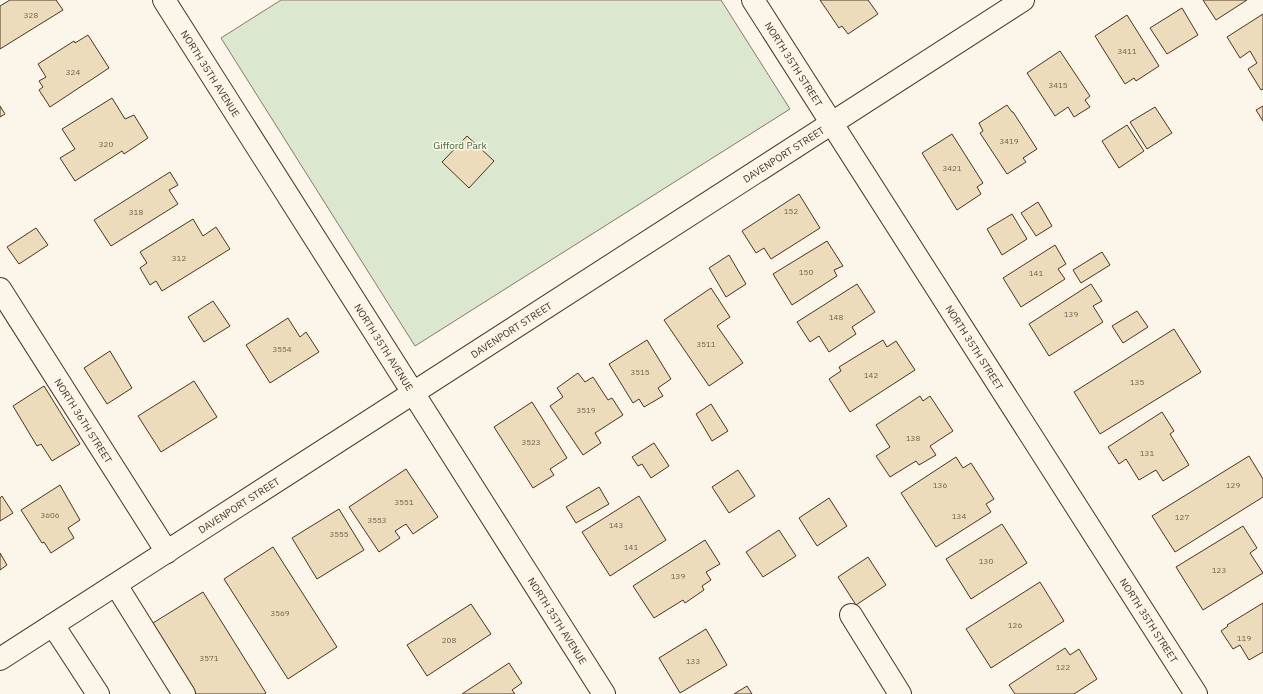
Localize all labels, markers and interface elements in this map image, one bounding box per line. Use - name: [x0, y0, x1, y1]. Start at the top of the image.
- house number: 328: [24, 10, 38, 20]
- street label: NORTH 35TH STREET: [762, 20, 825, 109]
- street label: NORTH 35TH AVENUE: [178, 28, 243, 120]
- house number: 3411: [1117, 46, 1137, 56]
- house number: 324: [66, 67, 80, 77]
- house number: 3415: [1048, 80, 1068, 90]
- street label: DAVENPORT STREET: [741, 124, 827, 186]
- house number: 3419: [999, 136, 1019, 146]
- house number: 320: [99, 139, 113, 149]
- park label: Gifford Park: [433, 139, 487, 152]
- house number: 3421: [942, 163, 962, 173]
- house number: 152: [784, 206, 798, 216]
- house number: 318: [129, 207, 143, 217]
- house number: 312: [172, 253, 186, 263]
- house number: 150: [799, 267, 813, 277]
- house number: 141: [1029, 268, 1043, 278]
- street label: DAVENPORT STREET: [468, 299, 555, 361]
- street label: NORTH 35TH AVENUE: [351, 302, 416, 393]
- street label: NORTH 35TH STREET: [942, 303, 1006, 393]
- house number: 139: [1064, 309, 1078, 319]
- house number: 148: [829, 312, 843, 322]
- house number: 3511: [696, 339, 716, 349]
- house number: 3554: [272, 344, 292, 354]
- house number: 3515: [630, 367, 650, 377]
- house number: 142: [864, 370, 878, 380]
- street label: NORTH 36TH STREET: [51, 376, 115, 466]
- house number: 135: [1130, 377, 1144, 387]
- house number: 3519: [576, 405, 596, 415]
- house number: 138: [906, 433, 920, 443]
- house number: 3523: [521, 437, 541, 447]
- house number: 131: [1140, 448, 1154, 458]
- street label: DAVENPORT STREET: [196, 474, 282, 537]
- house number: 136: [933, 480, 947, 490]
- house number: 129: [1226, 480, 1240, 490]
- house number: 3551: [394, 497, 414, 507]
- house number: 3606: [40, 510, 60, 520]
- house number: 134: [952, 511, 966, 521]
- house number: 127: [1175, 512, 1189, 522]
- house number: 3553: [367, 515, 387, 525]
- house number: 143: [609, 520, 623, 530]
- house number: 3555: [329, 529, 349, 539]
- house number: 141: [624, 542, 638, 552]
- house number: 130: [979, 556, 993, 566]
- house number: 123: [1212, 565, 1226, 575]
- house number: 139: [671, 571, 685, 581]
- street label: NORTH 35TH AVENUE: [525, 575, 590, 667]
- street label: NORTH 35TH STREET: [1117, 576, 1181, 666]
- house number: 3569: [270, 608, 290, 618]
- house number: 126: [1008, 620, 1022, 630]
- house number: 119: [1237, 633, 1251, 643]
- house number: 208: [442, 635, 456, 645]
- house number: 3571: [199, 653, 219, 663]
- house number: 133: [686, 656, 700, 666]
- house number: 122: [1056, 662, 1070, 672]

